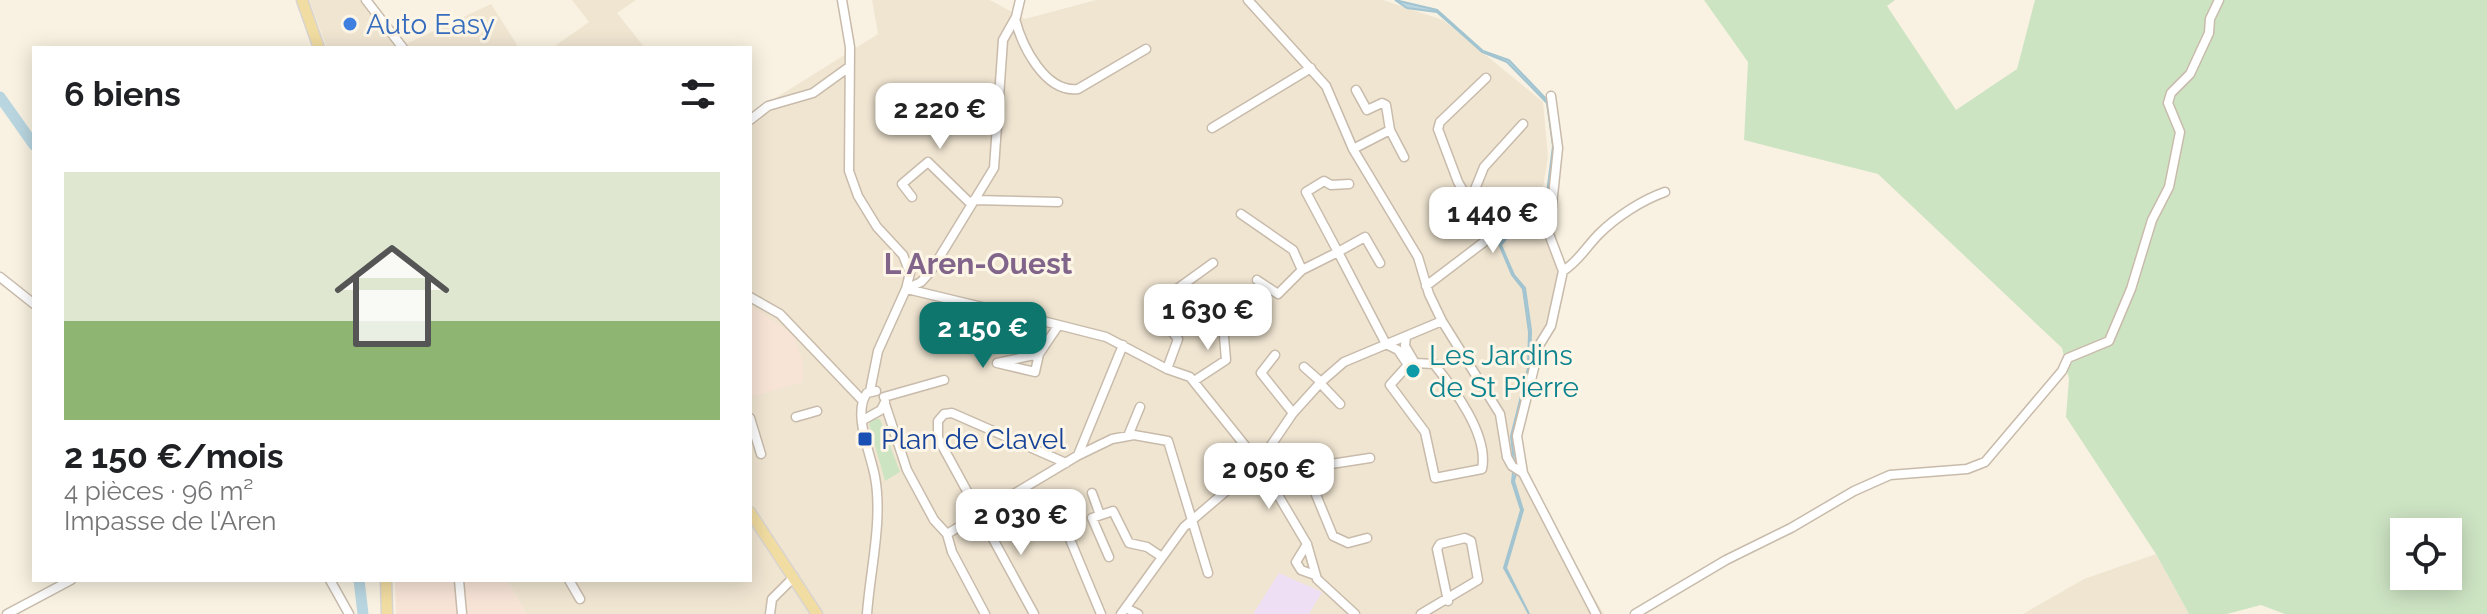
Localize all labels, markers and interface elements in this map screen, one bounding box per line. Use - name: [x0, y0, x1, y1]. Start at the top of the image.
- place label: Auto Easy: [366, 8, 495, 41]
- marker: Auto Easy: [341, 15, 359, 33]
- icon: filters: [676, 72, 720, 116]
- text: 6 biens: [64, 74, 181, 114]
- pin: 2 220 €: [866, 83, 1014, 151]
- text: 2 220 €: [893, 94, 987, 124]
- pin: 1 440 €: [1419, 187, 1567, 255]
- text: 1 440 €: [1447, 198, 1539, 228]
- icon: home: [320, 224, 464, 368]
- district label: L Aren-Ouest: [884, 246, 1073, 281]
- pin: 1 630 €: [1134, 284, 1282, 352]
- text: 1 630 €: [1162, 295, 1254, 325]
- pin: 2 150 €: [909, 302, 1057, 370]
- text: 2 150 €: [937, 313, 1029, 343]
- place label: Les Jardins de St Pierre: [1429, 339, 1579, 404]
- marker: Les Jardins de St Pierre: [1404, 362, 1422, 380]
- place label: Plan de Clavel: [881, 423, 1066, 456]
- marker: Plan de Clavel: [856, 430, 874, 448]
- text: 2 150 €/mois: [64, 436, 284, 476]
- pin: 2 050 €: [1195, 443, 1343, 511]
- text: 2 050 €: [1222, 454, 1316, 484]
- text: 4 pièces · 96 m²: [64, 476, 253, 506]
- pin: 2 030 €: [947, 489, 1095, 557]
- text: 2 030 €: [974, 500, 1068, 530]
- text: Impasse de l'Aren: [64, 506, 276, 536]
- map controls: [2390, 518, 2462, 590]
- button: locate: [2390, 518, 2462, 590]

